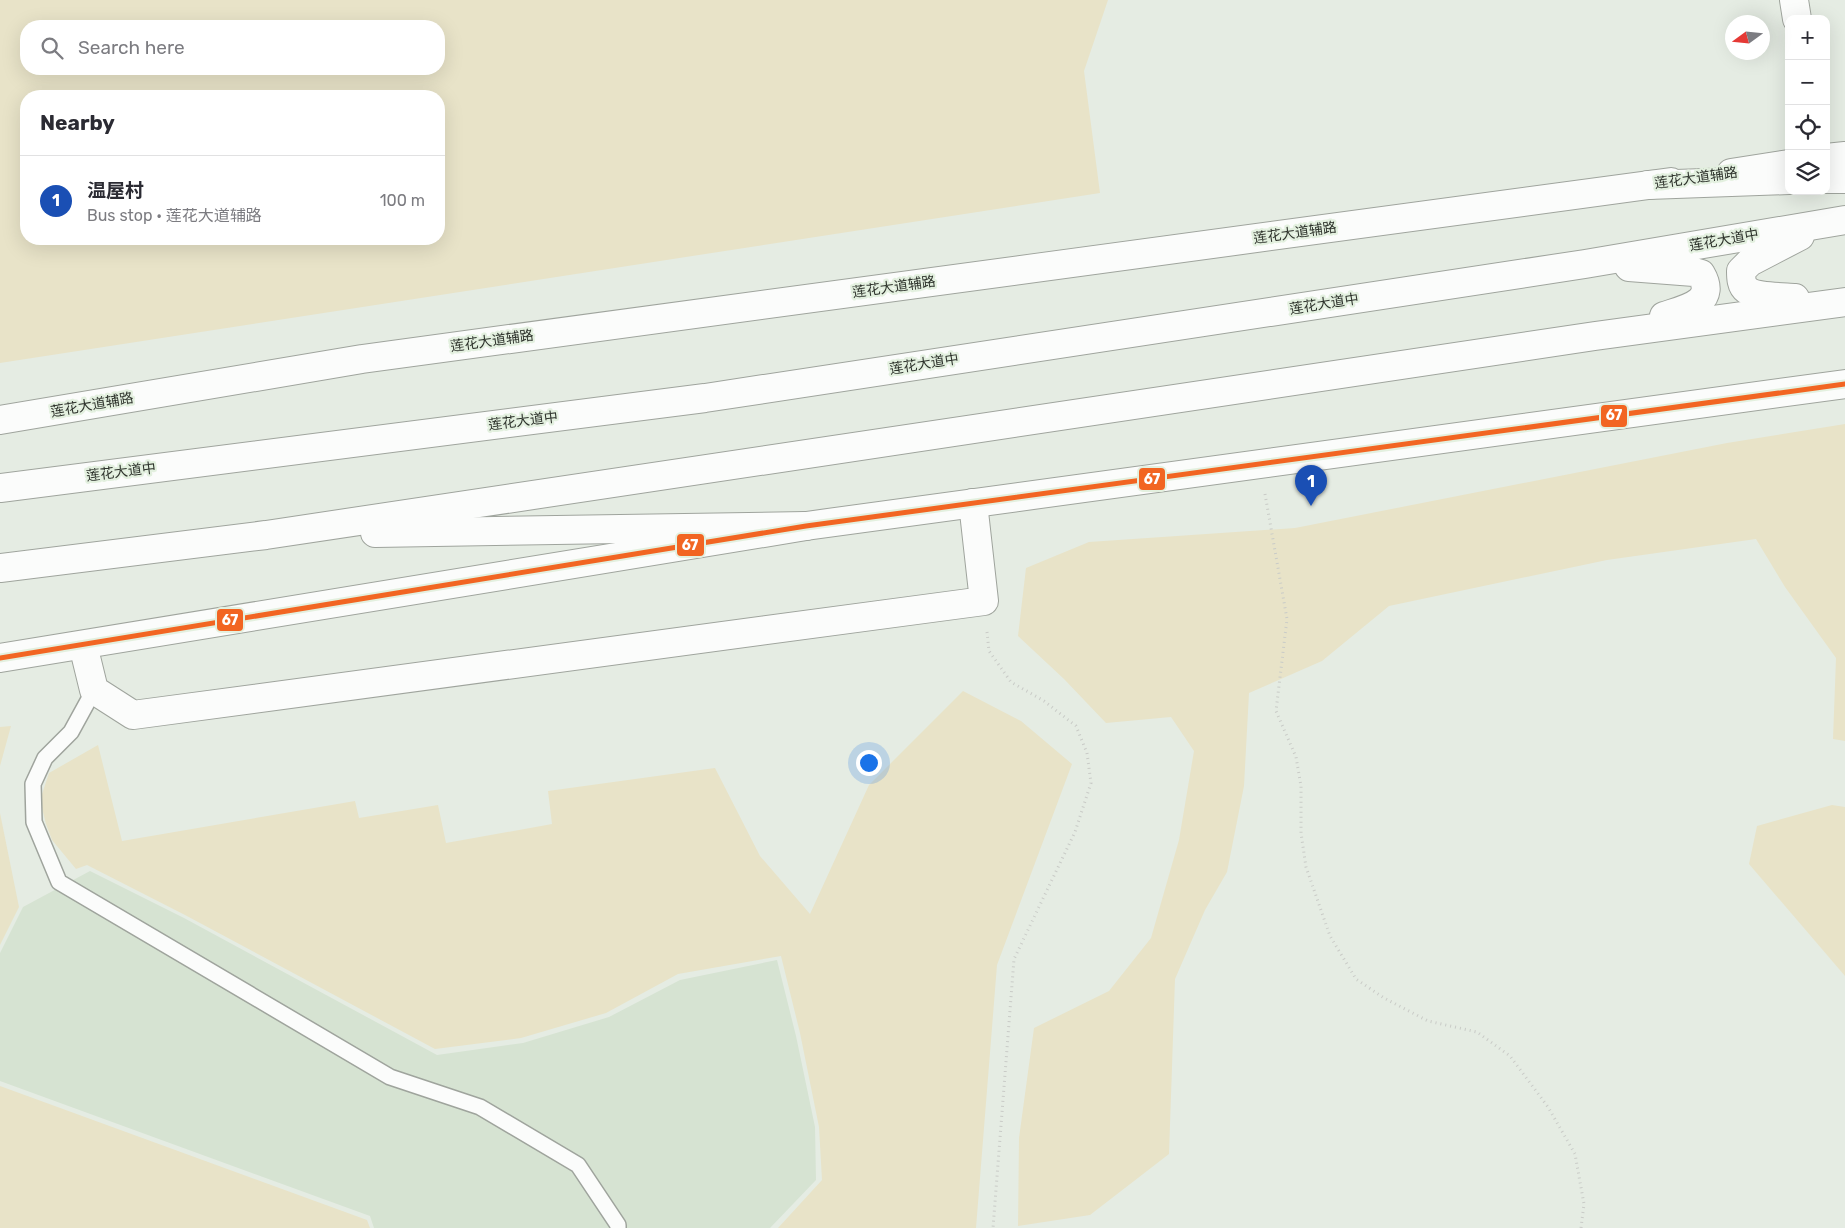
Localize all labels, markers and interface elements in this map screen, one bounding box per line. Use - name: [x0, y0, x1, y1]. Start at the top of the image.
- north arrow: [1725, 15, 1770, 60]
- map controls: [1785, 15, 1830, 195]
- button: +: [1785, 15, 1830, 60]
- search box: [20, 20, 445, 75]
- icon: search: [38, 34, 66, 62]
- text: Search here: [78, 36, 185, 59]
- button: −: [1785, 60, 1830, 105]
- button: locate: [1785, 105, 1830, 150]
- text: Nearby: [40, 110, 115, 135]
- button: layers: [1785, 150, 1830, 195]
- street label: 莲花大道辅路: [1653, 164, 1739, 192]
- text: 温屋村: [87, 179, 144, 202]
- text: 1: [52, 191, 60, 210]
- text: 100 m: [380, 191, 425, 210]
- text: Bus stop · 莲花大道辅路: [87, 206, 262, 225]
- street label: 莲花大道辅路: [1252, 219, 1338, 247]
- street label: 莲花大道中: [1688, 226, 1760, 254]
- street label: 莲花大道辅路: [851, 273, 937, 301]
- street label: 莲花大道中: [1288, 290, 1360, 318]
- street label: 莲花大道辅路: [449, 327, 535, 355]
- street label: 莲花大道中: [888, 350, 960, 378]
- street label: 莲花大道辅路: [49, 389, 135, 421]
- line badge: 67: [1600, 404, 1628, 428]
- text: 67: [1606, 407, 1622, 424]
- street label: 莲花大道中: [487, 408, 559, 434]
- street label: 莲花大道中: [85, 459, 157, 485]
- pin: 1: [1295, 465, 1327, 506]
- line badge: 67: [1138, 467, 1166, 491]
- text: 67: [1144, 471, 1160, 488]
- line badge: 67: [676, 533, 705, 557]
- text: 67: [682, 537, 698, 554]
- line badge: 67: [216, 608, 244, 632]
- text: 67: [222, 612, 238, 629]
- your location: [856, 750, 882, 776]

